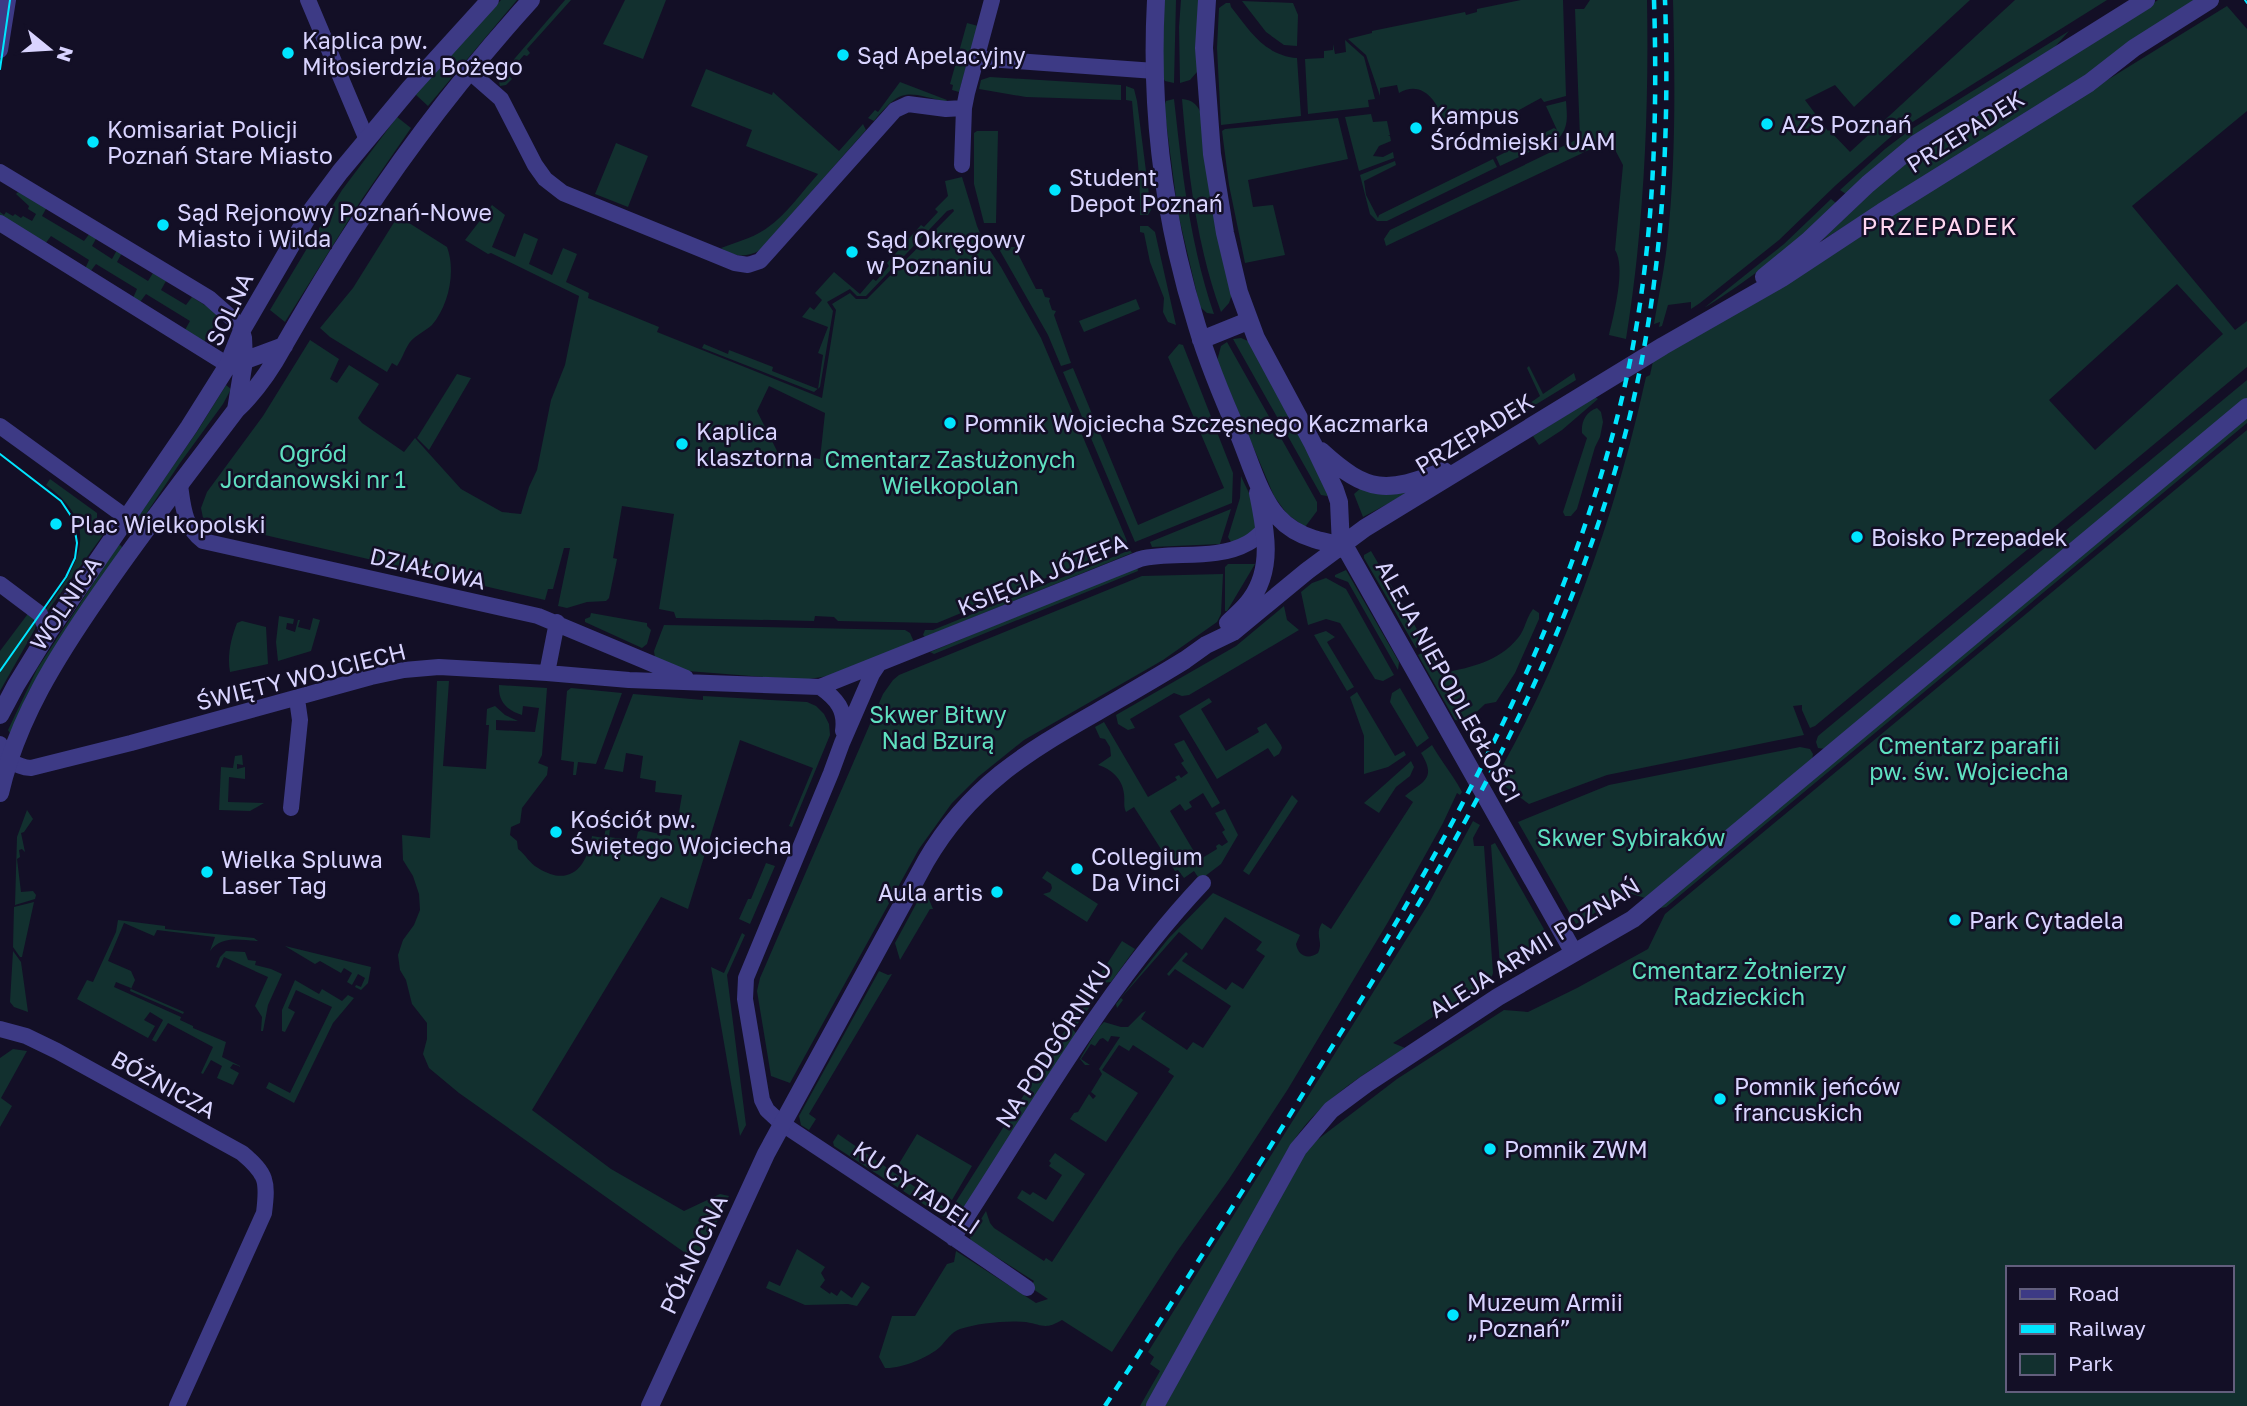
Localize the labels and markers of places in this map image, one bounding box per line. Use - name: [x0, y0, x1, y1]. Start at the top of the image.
- place label: Kaplica pw. Miłosierdzia Bożego: [302, 26, 523, 80]
- place label: Sąd Apelacyjny: [857, 41, 1026, 69]
- marker: Kaplica pw. Miłosierdzia Bożego: [280, 45, 296, 61]
- marker: Sąd Apelacyjny: [835, 47, 851, 63]
- place label: Kampus Śródmiejski UAM: [1430, 101, 1616, 155]
- place label: AZS Poznań: [1781, 110, 1912, 138]
- place label: Komisariat Policji Poznań Stare Miasto: [107, 115, 333, 169]
- marker: AZS Poznań: [1759, 116, 1775, 132]
- marker: Kampus Śródmiejski UAM: [1408, 120, 1424, 136]
- marker: Komisariat Policji Poznań Stare Miasto: [85, 134, 101, 150]
- place label: Student Depot Poznań: [1069, 163, 1223, 217]
- marker: Student Depot Poznań: [1047, 182, 1063, 198]
- place label: Sąd Rejonowy Poznań-Nowe Miasto i Wilda: [177, 198, 492, 252]
- marker: Sąd Rejonowy Poznań-Nowe Miasto i Wilda: [155, 217, 171, 233]
- place label: Sąd Okręgowy w Poznaniu: [866, 225, 1026, 279]
- marker: Sąd Okręgowy w Poznaniu: [844, 244, 860, 260]
- place label: Pomnik Wojciecha Szczęsnego Kaczmarka: [964, 409, 1429, 437]
- marker: Pomnik Wojciecha Szczęsnego Kaczmarka: [942, 415, 958, 431]
- place label: Kaplica klasztorna: [696, 417, 813, 471]
- marker: Kaplica klasztorna: [674, 436, 690, 452]
- place label: Plac Wielkopolski: [70, 510, 266, 538]
- marker: Plac Wielkopolski: [48, 516, 64, 532]
- place label: Boisko Przepadek: [1871, 523, 2068, 551]
- marker: Boisko Przepadek: [1849, 529, 1865, 545]
- place label: Kościół pw. Świętego Wojciecha: [570, 805, 792, 859]
- marker: Kościół pw. Świętego Wojciecha: [548, 824, 564, 840]
- place label: Collegium Da Vinci: [1091, 842, 1203, 896]
- place label: Wielka Spluwa Laser Tag: [221, 845, 383, 899]
- marker: Collegium Da Vinci: [1069, 861, 1085, 877]
- marker: Wielka Spluwa Laser Tag: [199, 864, 215, 880]
- place label: Aula artis: [878, 878, 983, 906]
- marker: Aula artis: [989, 884, 1005, 900]
- place label: Park Cytadela: [1969, 906, 2124, 934]
- marker: Park Cytadela: [1947, 912, 1963, 928]
- place label: Pomnik jeńców francuskich: [1734, 1072, 1900, 1126]
- marker: Pomnik jeńców francuskich: [1712, 1091, 1728, 1107]
- place label: Pomnik ZWM: [1504, 1135, 1648, 1163]
- marker: Pomnik ZWM: [1482, 1141, 1498, 1157]
- place label: Muzeum Armii „Poznań”: [1467, 1288, 1623, 1342]
- marker: Muzeum Armii „Poznań”: [1445, 1307, 1461, 1323]

